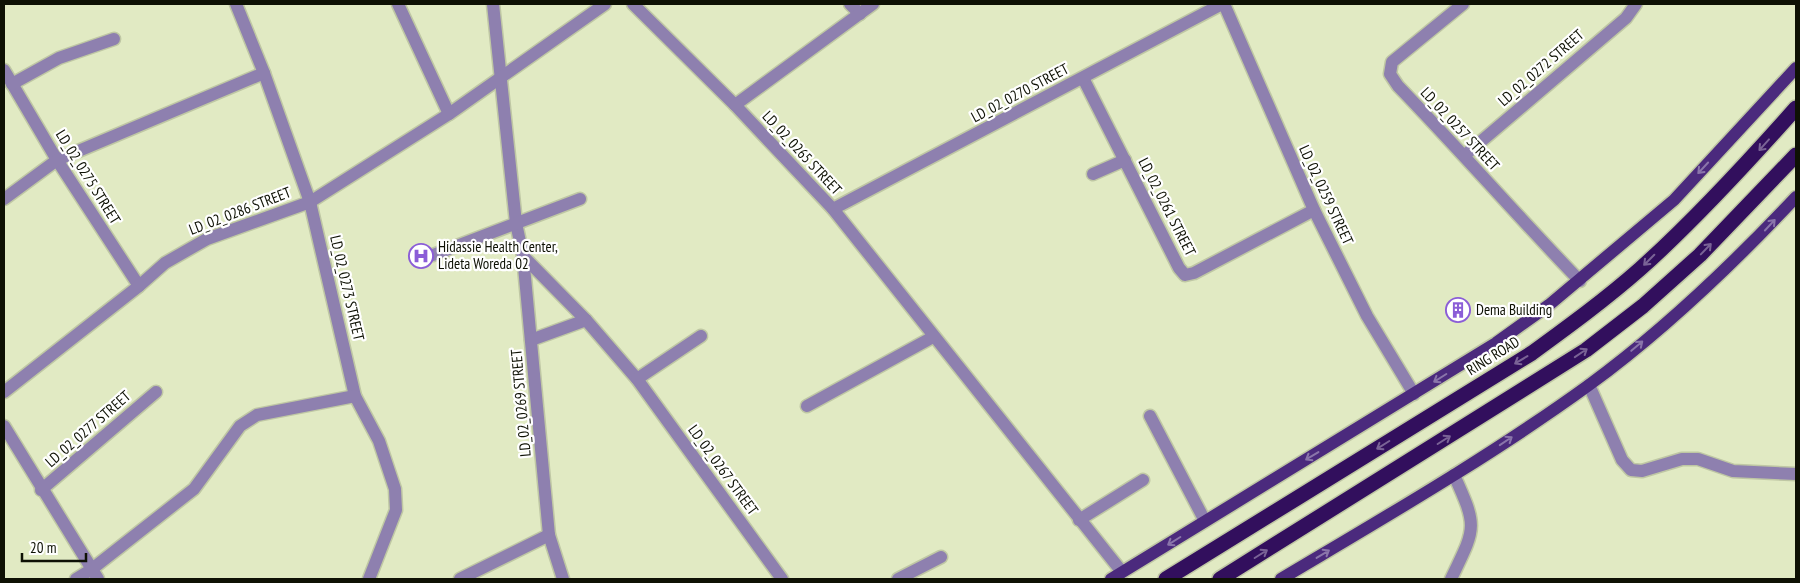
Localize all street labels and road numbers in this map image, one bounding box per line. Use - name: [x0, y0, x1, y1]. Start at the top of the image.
- street label: LD_02_0272 STREET: [1494, 25, 1588, 110]
- street label: LD_02_0270 STREET: [968, 59, 1072, 126]
- street label: LD_02_0257 STREET: [1417, 83, 1504, 174]
- street label: LD_02_0265 STREET: [759, 107, 846, 199]
- street label: LD_02_0275 STREET: [52, 126, 125, 228]
- street label: LD_02_0259 STREET: [1295, 142, 1358, 248]
- street label: LD_02_0261 STREET: [1135, 154, 1200, 259]
- street label: LD_02_0286 STREET: [186, 182, 294, 239]
- street label: LD_02_0273 STREET: [326, 233, 369, 343]
- street label: RING ROAD: [1463, 332, 1523, 379]
- street label: LD_02_0269 STREET: [506, 348, 535, 458]
- street label: LD_02_0277 STREET: [41, 386, 135, 471]
- street label: LD_02_0267 STREET: [684, 421, 763, 519]

